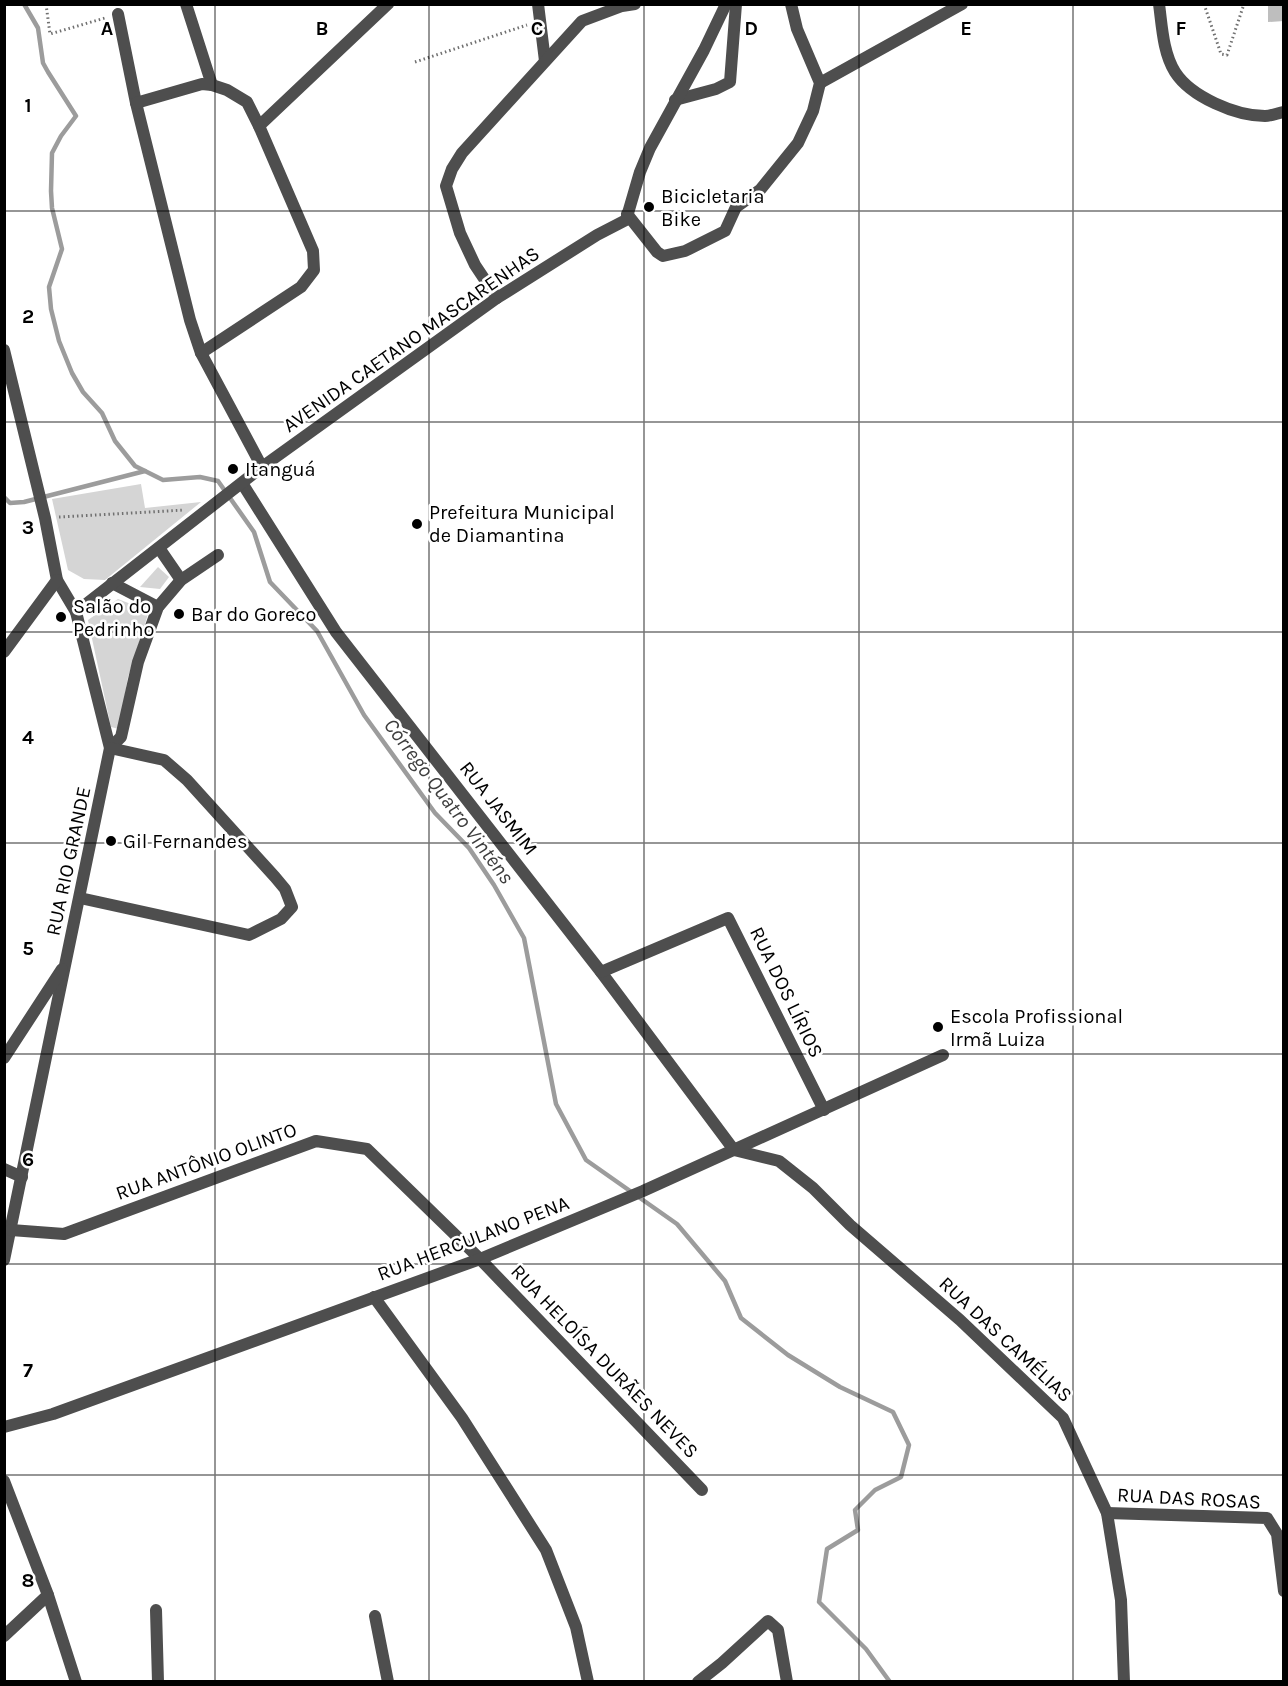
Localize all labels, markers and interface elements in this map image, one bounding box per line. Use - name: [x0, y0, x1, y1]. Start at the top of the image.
- text: A: [101, 17, 114, 40]
- text: B: [316, 17, 328, 40]
- text: C: [531, 17, 543, 40]
- text: D: [744, 17, 758, 40]
- text: E: [960, 17, 972, 40]
- text: F: [1176, 17, 1187, 40]
- text: 1: [24, 94, 32, 117]
- place label: Bicicletaria Bike: [661, 185, 765, 231]
- marker: Bicicletaria Bike: [642, 200, 656, 214]
- street label: AVENIDA CAETANO MASCARENHAS: [279, 242, 544, 437]
- text: 2: [22, 305, 34, 328]
- place label: Itanguá: [245, 458, 316, 481]
- marker: Itanguá: [226, 462, 240, 476]
- place label: Prefeitura Municipal de Diamantina: [429, 501, 615, 547]
- text: 3: [22, 516, 34, 539]
- marker: Prefeitura Municipal de Diamantina: [410, 517, 424, 531]
- place label: Salão do Pedrinho: [73, 595, 154, 641]
- place label: Bar do Goreco: [191, 603, 317, 626]
- marker: Bar do Goreco: [172, 607, 186, 621]
- marker: Salão do Pedrinho: [54, 610, 68, 624]
- water label: Córrego Quatro Vinténs: [379, 714, 519, 888]
- text: 4: [22, 726, 34, 749]
- street label: RUA JASMIM: [455, 757, 542, 860]
- street label: RUA RIO GRANDE: [41, 784, 96, 938]
- place label: Gil Fernandes: [123, 830, 247, 853]
- marker: Gil Fernandes: [104, 834, 118, 848]
- street label: RUA DOS LÍRIOS: [745, 923, 829, 1061]
- text: 5: [22, 937, 34, 960]
- place label: Escola Profissional Irmã Luiza: [950, 1005, 1123, 1051]
- marker: Escola Profissional Irmã Luiza: [931, 1020, 945, 1034]
- street label: RUA ANTÔNIO OLINTO: [112, 1117, 300, 1205]
- text: 6: [22, 1148, 34, 1171]
- street label: RUA HERCULANO PENA: [374, 1191, 572, 1286]
- street label: RUA HELOÍSA DURÃES NEVES: [506, 1259, 704, 1463]
- street label: RUA DAS CAMÉLIAS: [934, 1271, 1078, 1407]
- text: 7: [23, 1359, 33, 1382]
- street label: RUA DAS ROSAS: [1117, 1483, 1261, 1514]
- text: 8: [22, 1569, 34, 1592]

